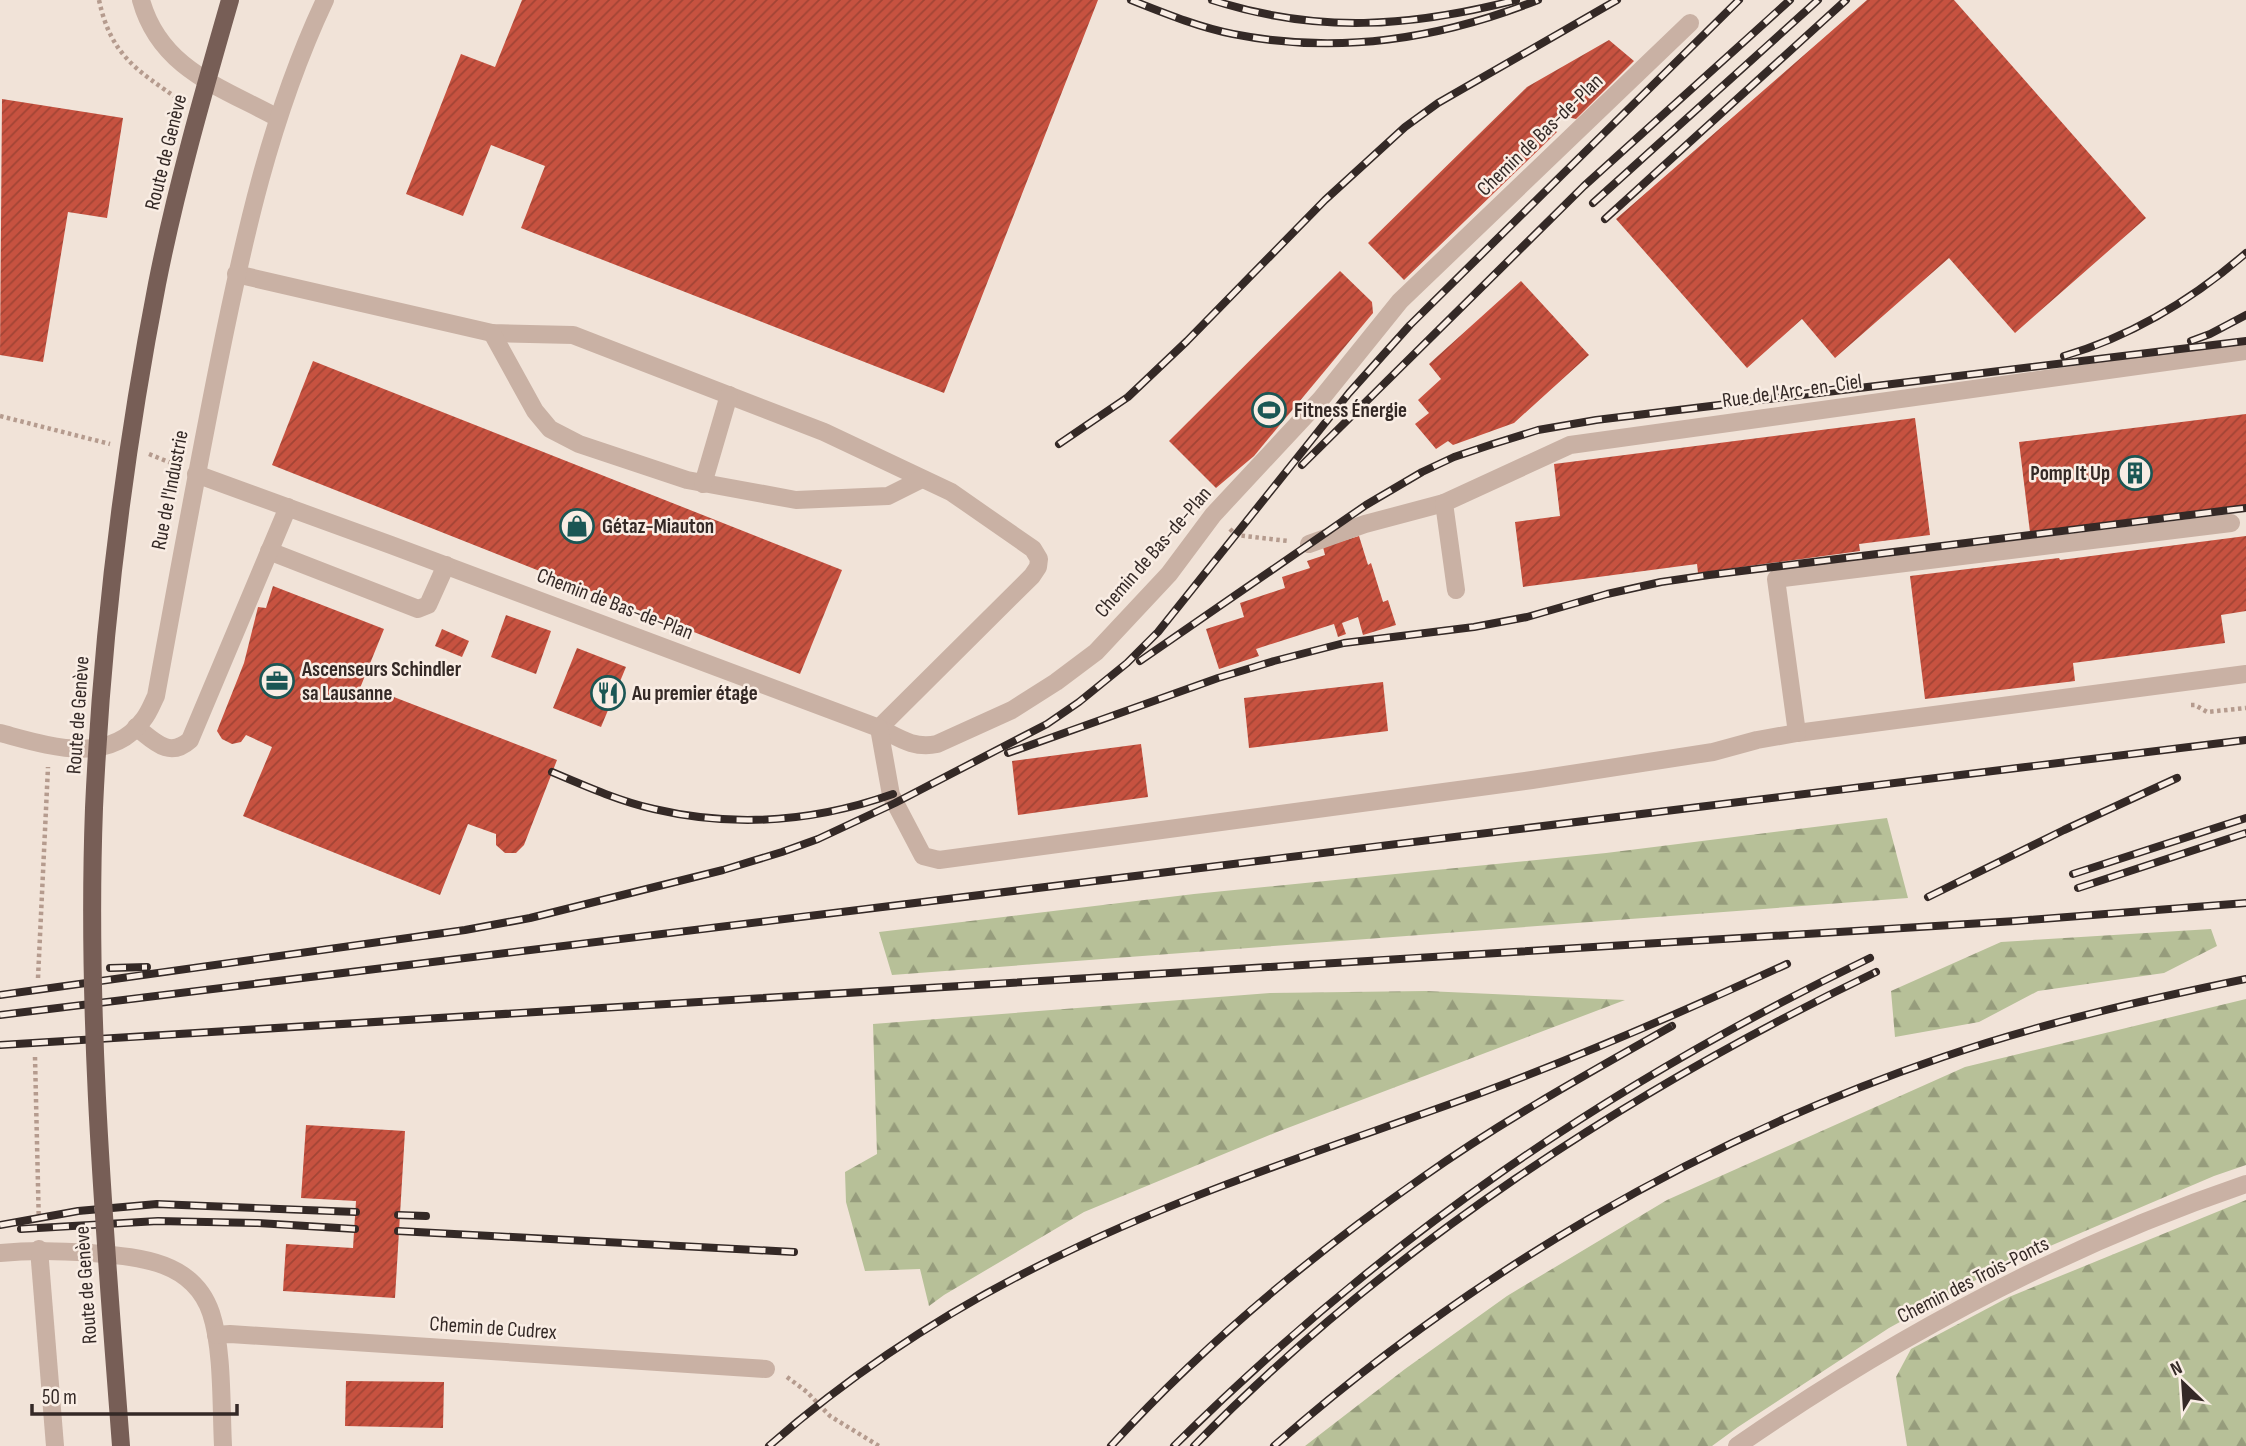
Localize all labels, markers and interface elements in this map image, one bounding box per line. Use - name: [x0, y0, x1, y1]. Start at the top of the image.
- street label: Chemin de Bas-de-Plan: [1472, 69, 1608, 201]
- street label: Route de Genève: [140, 92, 192, 212]
- street label: Rue de l'Arc-en-Ciel: [1721, 369, 1863, 413]
- sports icon: Fitness Énergie: [1250, 391, 1288, 429]
- place label: Fitness Énergie: [1294, 398, 1407, 423]
- street label: Rue de l'Industrie: [146, 428, 194, 552]
- building icon: Pomp It Up: [2116, 454, 2154, 492]
- place label: Pomp It Up: [2030, 461, 2110, 486]
- street label: Chemin de Bas-de-Plan: [1089, 481, 1217, 623]
- shop icon: Gétaz-Miauton: [558, 507, 596, 545]
- place label: Gétaz-Miauton: [602, 514, 714, 539]
- street label: Chemin de Bas-de-Plan: [533, 563, 697, 645]
- street label: Route de Genève: [61, 655, 95, 775]
- place label: Ascenseurs Schindler sa Lausanne: [301, 657, 462, 706]
- office icon: Ascenseurs Schindler sa Lausanne: [258, 662, 296, 700]
- restaurant icon: Au premier étage: [589, 674, 627, 712]
- place label: Au premier étage: [631, 681, 758, 706]
- street label: Route de Genève: [69, 1225, 103, 1345]
- street label: Chemin des Trois-Ponts: [1893, 1231, 2053, 1329]
- street label: Chemin de Cudrex: [429, 1311, 558, 1345]
- north arrow: [2148, 1348, 2218, 1418]
- text: N: [2167, 1356, 2186, 1382]
- scale bar: [32, 1372, 236, 1416]
- text: 50 m: [42, 1385, 77, 1410]

